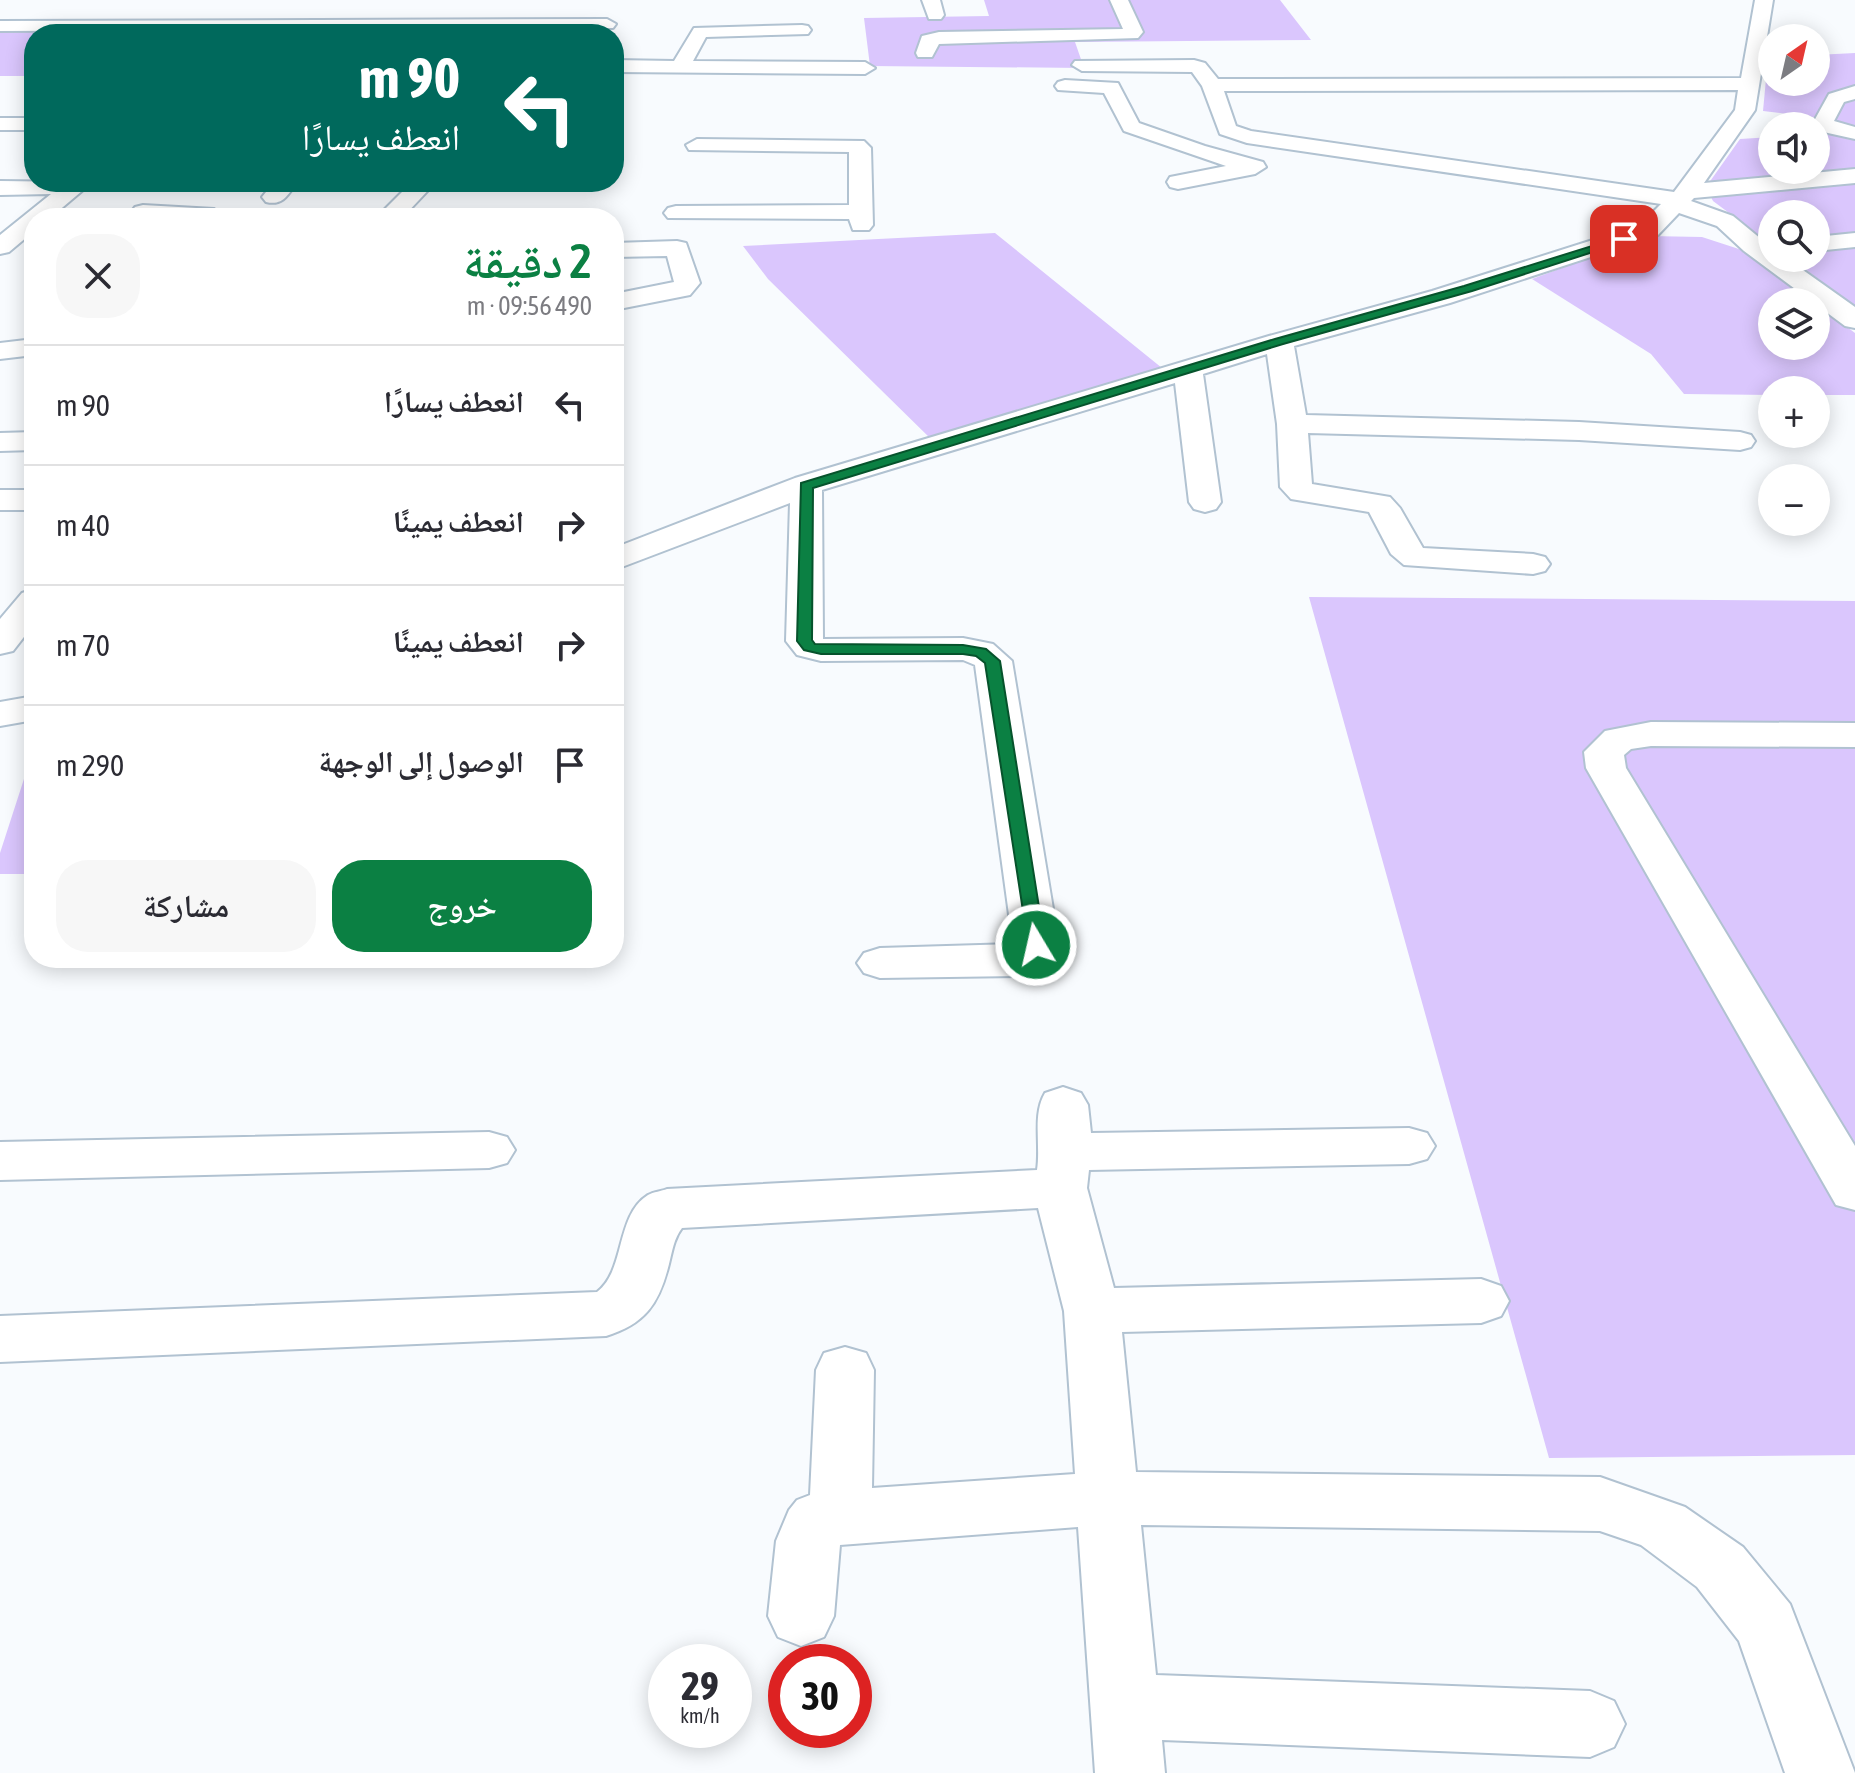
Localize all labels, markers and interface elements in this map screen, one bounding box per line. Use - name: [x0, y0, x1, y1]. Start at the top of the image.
- north arrow: [1758, 24, 1830, 96]
- map controls: [1758, 24, 1830, 536]
- text: 90 m: [359, 46, 460, 110]
- icon: left: [488, 56, 592, 160]
- button: sound: [1758, 112, 1830, 184]
- text: انعطف يسارًا: [302, 116, 460, 158]
- button: search: [1758, 200, 1830, 272]
- pin: [1590, 205, 1658, 273]
- icon: arrive: [1602, 217, 1646, 261]
- text: 2 دقيقة: [463, 233, 592, 288]
- button: close: [56, 234, 140, 318]
- button: layers: [1758, 288, 1830, 360]
- text: 490 m · 09:56: [467, 291, 592, 321]
- button: +: [1758, 376, 1830, 448]
- icon: left: [548, 383, 592, 427]
- text: انعطف يسارًا: [384, 384, 524, 418]
- text: 90 m: [56, 388, 110, 422]
- button: −: [1758, 464, 1830, 536]
- icon: right: [548, 503, 592, 547]
- text: انعطف يمينًا: [393, 504, 524, 538]
- text: 40 m: [56, 508, 110, 542]
- icon: right: [548, 623, 592, 667]
- text: انعطف يمينًا: [393, 624, 524, 658]
- text: 70 m: [56, 628, 110, 662]
- icon: arrive: [548, 743, 592, 787]
- text: الوصول إلى الوجهة: [319, 744, 524, 778]
- text: 290 m: [56, 748, 124, 782]
- button: مشاركة: [56, 860, 316, 952]
- button: خروج: [332, 860, 592, 952]
- position arrow: [994, 903, 1078, 987]
- speed limit sign: 30: [768, 1644, 872, 1748]
- text: 29: [681, 1663, 719, 1708]
- text: km/h: [680, 1704, 720, 1727]

